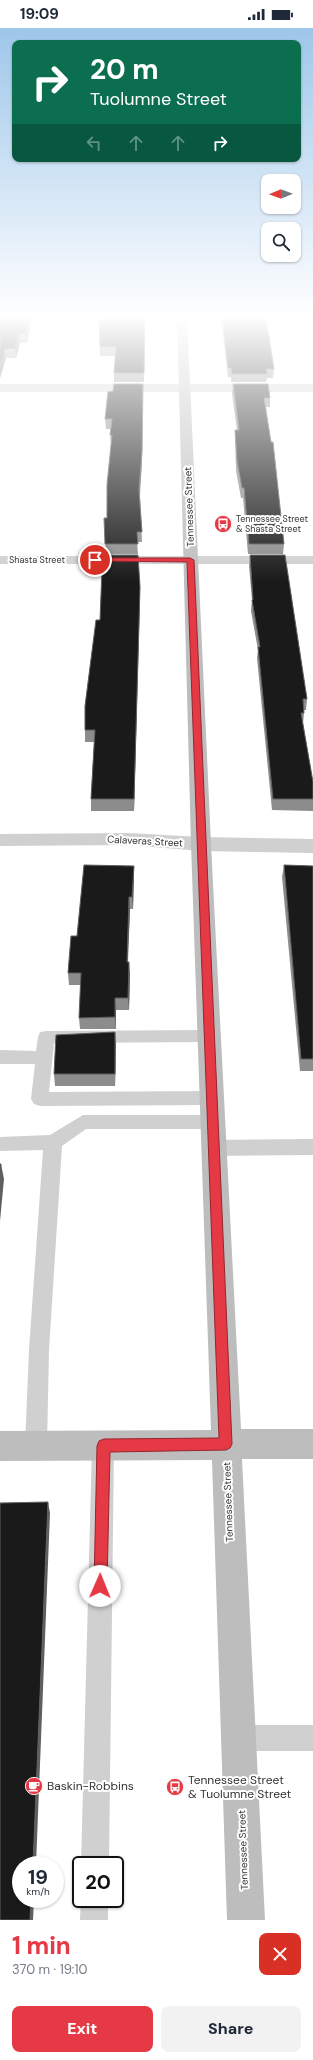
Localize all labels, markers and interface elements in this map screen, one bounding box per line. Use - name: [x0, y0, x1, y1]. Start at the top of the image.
- text: 19:09: [20, 4, 59, 24]
- text: 20 m: [90, 51, 159, 88]
- icon: right: [24, 56, 76, 108]
- text: Tuolumne Street: [90, 87, 227, 111]
- icon: left: [83, 132, 105, 154]
- icon: ahead: [125, 132, 147, 154]
- icon: ahead: [167, 132, 189, 154]
- icon: right: [209, 132, 231, 154]
- north arrow: [261, 174, 301, 214]
- map controls: [261, 174, 301, 262]
- button: search: [261, 222, 301, 262]
- street label: Tennessee Street: [181, 467, 197, 547]
- place label: Tennessee Street & Shasta Street: [236, 513, 308, 535]
- bus stop icon: Tennessee Street & Shasta Street: [213, 514, 233, 534]
- pin: [78, 543, 112, 577]
- icon: arrive: [84, 549, 106, 571]
- street label: Shasta Street: [9, 554, 65, 566]
- street label: Calaveras Street: [107, 833, 183, 849]
- street label: Tennessee Street: [220, 1462, 236, 1542]
- position arrow: [79, 1565, 121, 1607]
- place label: Tennessee Street & Tuolumne Street: [188, 1772, 292, 1802]
- cafe icon: Baskin-Robbins: [24, 1776, 44, 1796]
- bus stop icon: Tennessee Street & Tuolumne Street: [165, 1777, 185, 1797]
- place label: Baskin-Robbins: [47, 1778, 134, 1794]
- street label: Tennessee Street: [235, 1810, 251, 1890]
- speed limit sign: 20: [72, 1856, 124, 1908]
- text: 19: [28, 1864, 48, 1890]
- text: km/h: [26, 1885, 50, 1898]
- text: 1 min: [12, 1930, 71, 1961]
- button: close: [259, 1933, 301, 1975]
- text: 370 m · 19:10: [12, 1961, 87, 1978]
- button: Exit: [12, 2006, 153, 2052]
- button: Share: [161, 2006, 301, 2052]

